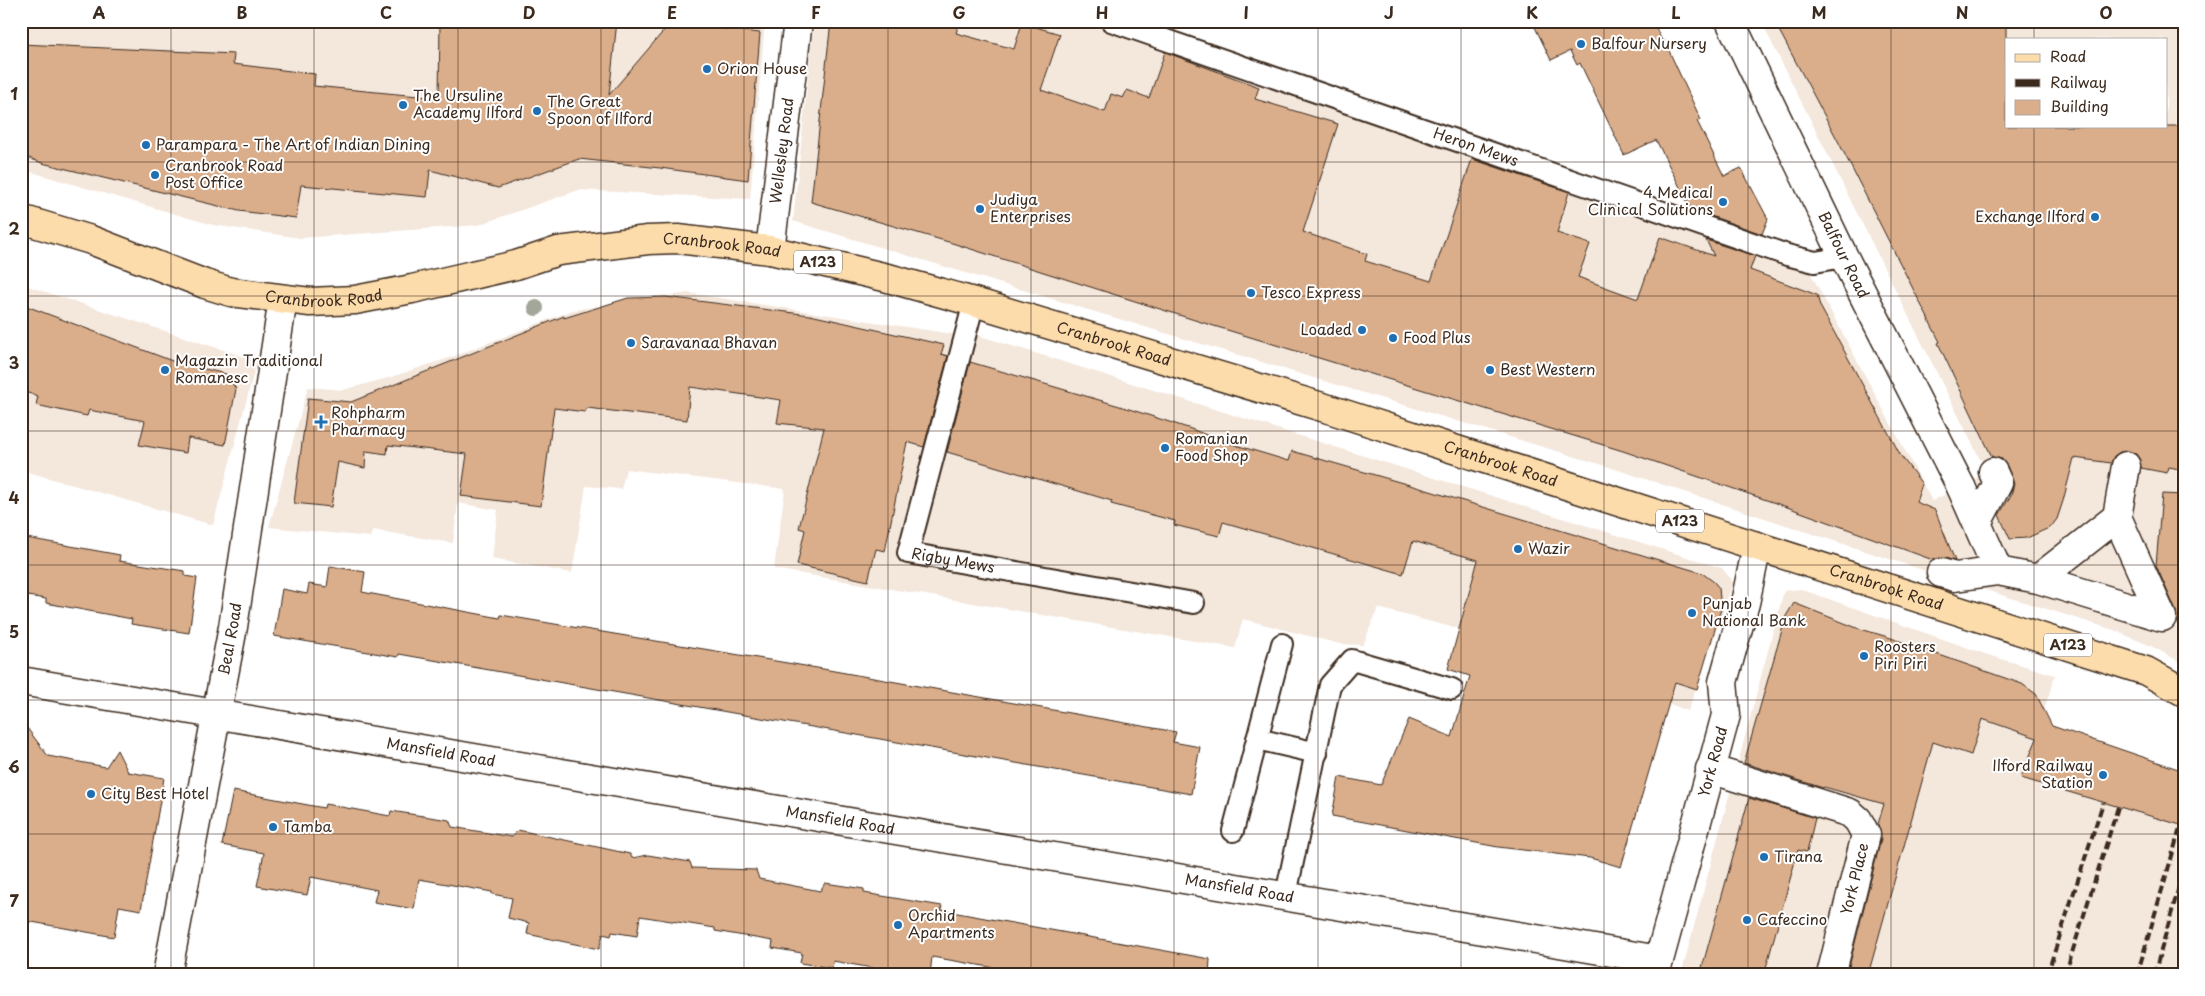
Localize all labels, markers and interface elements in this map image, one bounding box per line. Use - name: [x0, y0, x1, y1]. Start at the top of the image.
- text: A: [93, 0, 106, 24]
- text: B: [237, 0, 248, 24]
- text: C: [380, 0, 392, 24]
- text: D: [523, 0, 535, 24]
- text: E: [667, 0, 677, 24]
- text: F: [811, 0, 821, 24]
- text: G: [952, 0, 966, 24]
- text: H: [1096, 0, 1108, 24]
- text: I: [1243, 0, 1249, 24]
- text: J: [1384, 0, 1394, 24]
- text: K: [1526, 0, 1538, 24]
- text: L: [1671, 0, 1681, 24]
- text: M: [1811, 0, 1827, 24]
- text: N: [1956, 0, 1968, 24]
- text: O: [2100, 0, 2113, 24]
- place label: Balfour Nursery: [1591, 31, 1707, 54]
- marker: Balfour Nursery: [1575, 38, 1587, 50]
- legend: [2005, 38, 2168, 128]
- text: Road: [2050, 44, 2086, 67]
- place label: Orion House: [717, 56, 807, 79]
- marker: Orion House: [701, 63, 713, 75]
- text: Railway: [2050, 70, 2107, 93]
- text: 1: [10, 81, 18, 105]
- place label: The Ursuline Academy Ilford: [413, 83, 523, 123]
- place label: The Great Spoon of Ilford: [547, 89, 652, 129]
- text: Building: [2050, 94, 2109, 117]
- street label: Wellesley Road: [763, 96, 799, 205]
- marker: The Ursuline Academy Ilford: [397, 99, 409, 111]
- marker: The Great Spoon of Ilford: [531, 105, 543, 117]
- street label: Heron Mews: [1431, 121, 1522, 171]
- place label: Parampara - The Art of Indian Dining: [156, 132, 430, 155]
- marker: Parampara - The Art of Indian Dining: [140, 139, 152, 151]
- place label: Cranbrook Road Post Office: [165, 153, 283, 193]
- marker: Cranbrook Road Post Office: [149, 169, 161, 181]
- place label: 4 Medical Clinical Solutions: [1588, 180, 1713, 220]
- place label: Judiya Enterprises: [990, 187, 1071, 227]
- marker: 4 Medical Clinical Solutions: [1717, 196, 1729, 208]
- marker: Judiya Enterprises: [974, 203, 986, 215]
- place label: Exchange Ilford: [1975, 204, 2085, 227]
- street label: Balfour Road: [1814, 207, 1876, 302]
- marker: Exchange Ilford: [2089, 211, 2101, 223]
- text: 2: [8, 216, 20, 240]
- street label: Cranbrook Road: [662, 226, 783, 262]
- road number: A123: [794, 250, 842, 274]
- place label: Tesco Express: [1261, 280, 1361, 303]
- street label: Cranbrook Road: [264, 282, 384, 312]
- marker: Tesco Express: [1245, 287, 1257, 299]
- street label: Cranbrook Road: [1054, 315, 1174, 371]
- place label: Loaded: [1301, 317, 1352, 340]
- marker: Loaded: [1356, 324, 1368, 336]
- place label: Food Plus: [1403, 325, 1471, 348]
- place label: Saravanaa Bhavan: [641, 330, 777, 353]
- marker: Food Plus: [1387, 332, 1399, 344]
- marker: Saravanaa Bhavan: [625, 337, 637, 349]
- place label: Magazin Traditional Romanesc: [175, 348, 323, 388]
- text: 3: [9, 350, 19, 374]
- place label: Best Western: [1500, 357, 1595, 380]
- marker: Magazin Traditional Romanesc: [159, 364, 171, 376]
- marker: Best Western: [1484, 364, 1496, 376]
- place label: Rohpharm Pharmacy: [331, 400, 406, 440]
- marker: Rohpharm Pharmacy: [315, 416, 327, 428]
- place label: Romanian Food Shop: [1175, 426, 1249, 466]
- street label: Cranbrook Road: [1441, 434, 1561, 492]
- marker: Romanian Food Shop: [1159, 442, 1171, 454]
- text: 4: [9, 485, 20, 509]
- road number: A123: [1656, 510, 1704, 532]
- place label: Wazir: [1528, 536, 1570, 559]
- street label: Rigby Mews: [910, 541, 997, 578]
- marker: Wazir: [1512, 543, 1524, 555]
- street label: Cranbrook Road: [1827, 557, 1946, 615]
- place label: Punjab National Bank: [1702, 591, 1806, 631]
- street label: Beal Road: [211, 601, 247, 677]
- marker: Punjab National Bank: [1686, 607, 1698, 619]
- text: 5: [9, 619, 19, 643]
- place label: Roosters Piri Piri: [1874, 634, 1936, 674]
- road number: A123: [2044, 634, 2092, 656]
- marker: Roosters Piri Piri: [1858, 650, 1870, 662]
- street label: York Road: [1691, 724, 1732, 799]
- street label: Mansfield Road: [385, 730, 497, 772]
- place label: Ilford Railway Station: [1992, 753, 2093, 793]
- text: 6: [8, 754, 20, 778]
- marker: Ilford Railway Station: [2097, 769, 2109, 781]
- place label: City Best Hotel: [101, 781, 209, 804]
- marker: City Best Hotel: [85, 788, 97, 800]
- street label: Mansfield Road: [784, 798, 897, 840]
- place label: Tamba: [283, 814, 333, 837]
- marker: Tamba: [267, 821, 279, 833]
- street label: York Place: [1833, 840, 1874, 917]
- place label: Tirana: [1774, 844, 1823, 867]
- marker: Tirana: [1758, 851, 1770, 863]
- street label: Mansfield Road: [1183, 866, 1296, 908]
- text: 7: [9, 888, 19, 912]
- place label: Orchid Apartments: [908, 903, 995, 943]
- place label: Cafeccino: [1757, 907, 1827, 930]
- marker: Cafeccino: [1741, 914, 1753, 926]
- marker: Orchid Apartments: [892, 919, 904, 931]

